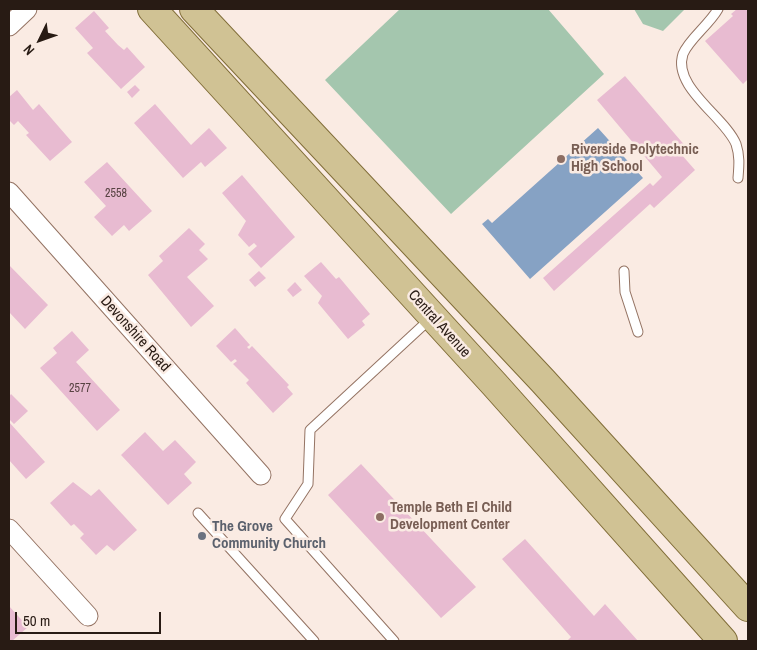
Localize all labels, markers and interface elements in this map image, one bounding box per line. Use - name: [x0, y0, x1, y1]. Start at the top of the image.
- north arrow: [15, 15, 65, 65]
- text: N: [19, 41, 38, 59]
- place label: Riverside Polytechnic High School: [571, 141, 699, 176]
- marker: Riverside Polytechnic High School: [555, 153, 567, 165]
- house number: 2558: [105, 187, 127, 201]
- street label: Central Avenue: [404, 287, 474, 361]
- street label: Devonshire Road: [96, 292, 174, 376]
- house number: 2577: [69, 382, 91, 396]
- place label: Temple Beth El Child Development Center: [390, 499, 512, 534]
- marker: Temple Beth El Child Development Center: [374, 511, 386, 523]
- place label: The Grove Community Church: [212, 518, 326, 553]
- marker: The Grove Community Church: [196, 530, 208, 542]
- scale bar: [18, 602, 164, 634]
- text: 50 m: [23, 610, 50, 631]

